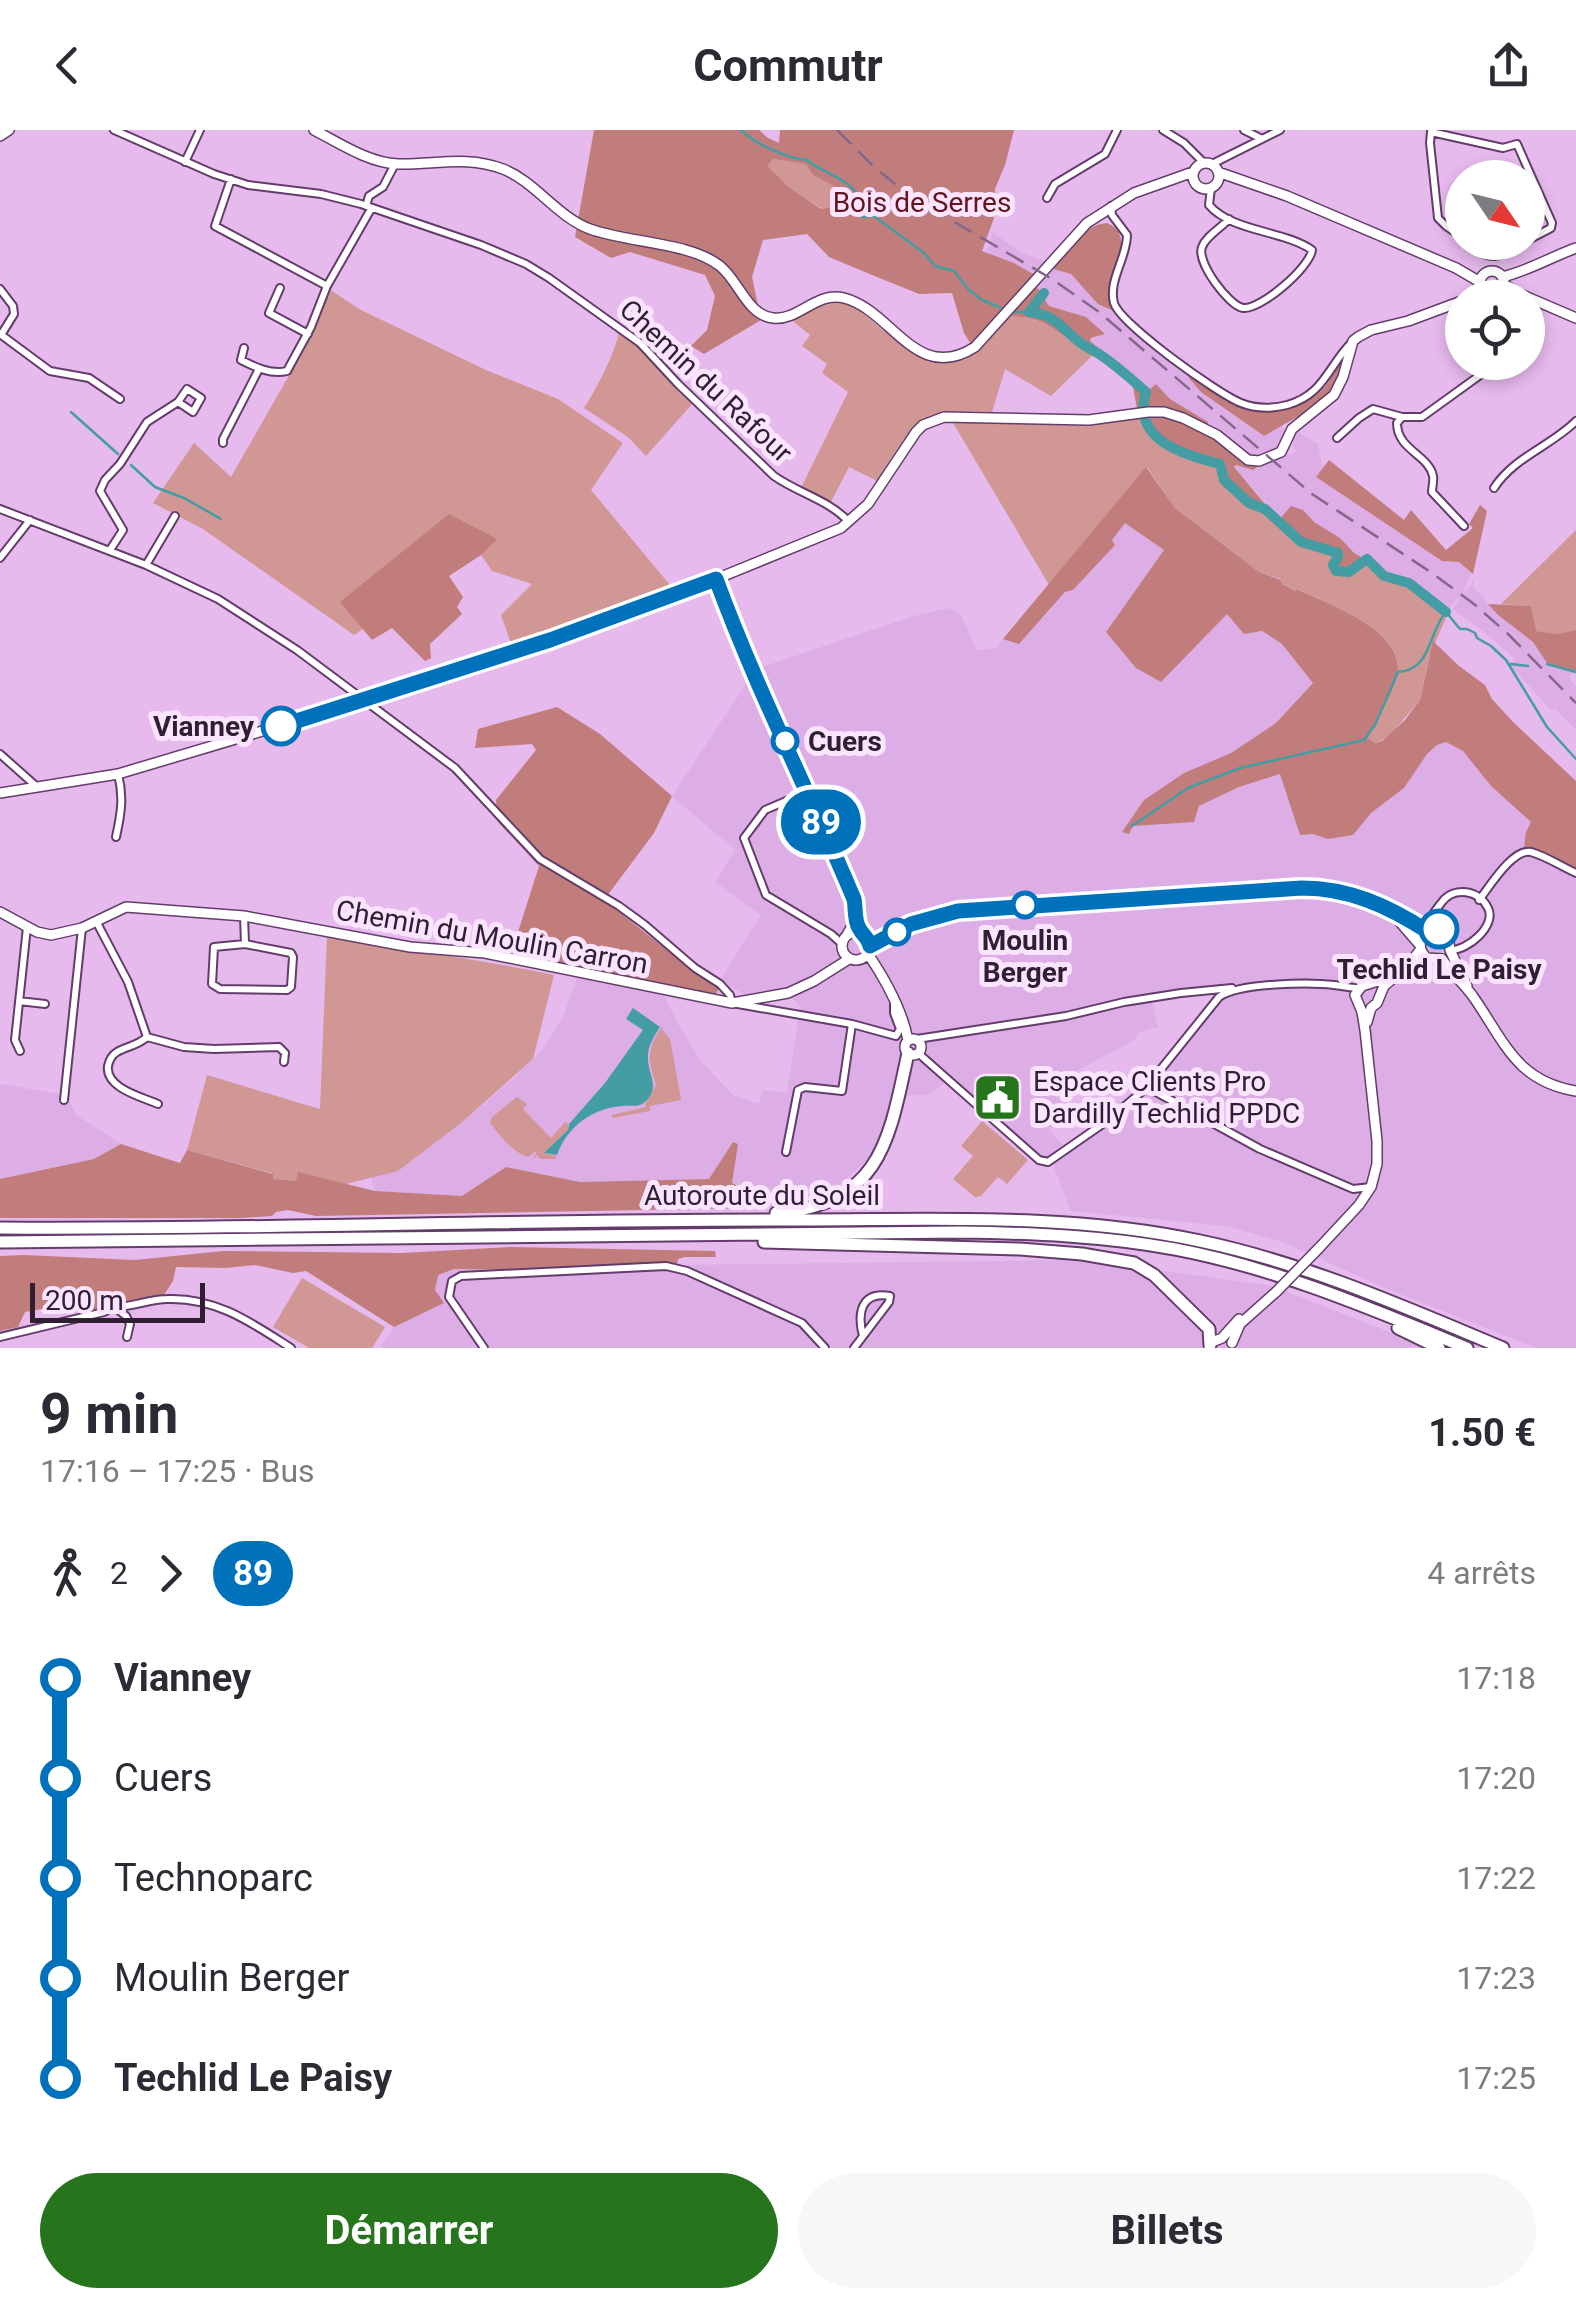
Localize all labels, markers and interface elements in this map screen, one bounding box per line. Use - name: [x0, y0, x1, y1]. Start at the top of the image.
- icon: back: [40, 38, 95, 93]
- icon: share: [1481, 38, 1536, 93]
- text: Commutr: [693, 39, 883, 92]
- north arrow: [1445, 160, 1545, 260]
- map controls: [1445, 160, 1545, 380]
- park label: Bois de Serres: [833, 186, 1011, 219]
- button: locate: [1445, 280, 1545, 380]
- street label: Chemin du Rafour: [613, 293, 799, 470]
- marker: Vianney: [262, 707, 300, 745]
- place label: Vianney: [153, 710, 255, 743]
- place label: Cuers: [808, 725, 882, 758]
- marker: Cuers: [772, 728, 798, 754]
- line badge: 89: [776, 790, 866, 854]
- text: 89: [801, 802, 841, 843]
- marker: Moulin Berger: [1012, 892, 1038, 918]
- street label: Chemin du Moulin Carron: [334, 893, 650, 981]
- marker: Techlid Le Paisy: [1420, 910, 1458, 948]
- unlabelled marker: [884, 919, 910, 945]
- place label: Moulin Berger: [982, 924, 1068, 989]
- place label: Techlid Le Paisy: [1336, 953, 1542, 986]
- place label: Espace Clients Pro Dardilly Techlid PPDC: [1033, 1065, 1300, 1130]
- public building icon: Espace Clients Pro Dardilly Techlid PPDC: [972, 1071, 1024, 1123]
- street label: Autoroute du Soleil: [644, 1179, 880, 1212]
- scale bar: [30, 1278, 205, 1322]
- text: 200 m: [45, 1284, 124, 1317]
- text: 9 min: [40, 1382, 178, 1446]
- text: 1.50 €: [1428, 1411, 1536, 1455]
- text: 17:16 – 17:25 · Bus: [40, 1452, 315, 1490]
- icon: walk: [40, 1546, 95, 1601]
- icon: forward: [143, 1546, 198, 1601]
- text: 89: [233, 1553, 273, 1594]
- text: 2: [110, 1554, 128, 1592]
- text: 4 arrêts: [1427, 1554, 1536, 1592]
- text: Vianney: [114, 1656, 251, 1700]
- text: 17:18: [1456, 1659, 1536, 1697]
- text: Cuers: [114, 1756, 212, 1800]
- text: 17:20: [1456, 1759, 1536, 1797]
- text: Technoparc: [114, 1856, 313, 1900]
- text: 17:22: [1456, 1859, 1536, 1897]
- text: Moulin Berger: [114, 1956, 349, 2000]
- text: 17:23: [1456, 1959, 1536, 1997]
- text: Techlid Le Paisy: [114, 2056, 392, 2100]
- text: 17:25: [1456, 2059, 1536, 2097]
- button: Démarrer: [40, 2173, 778, 2288]
- button: Billets: [798, 2173, 1536, 2288]

